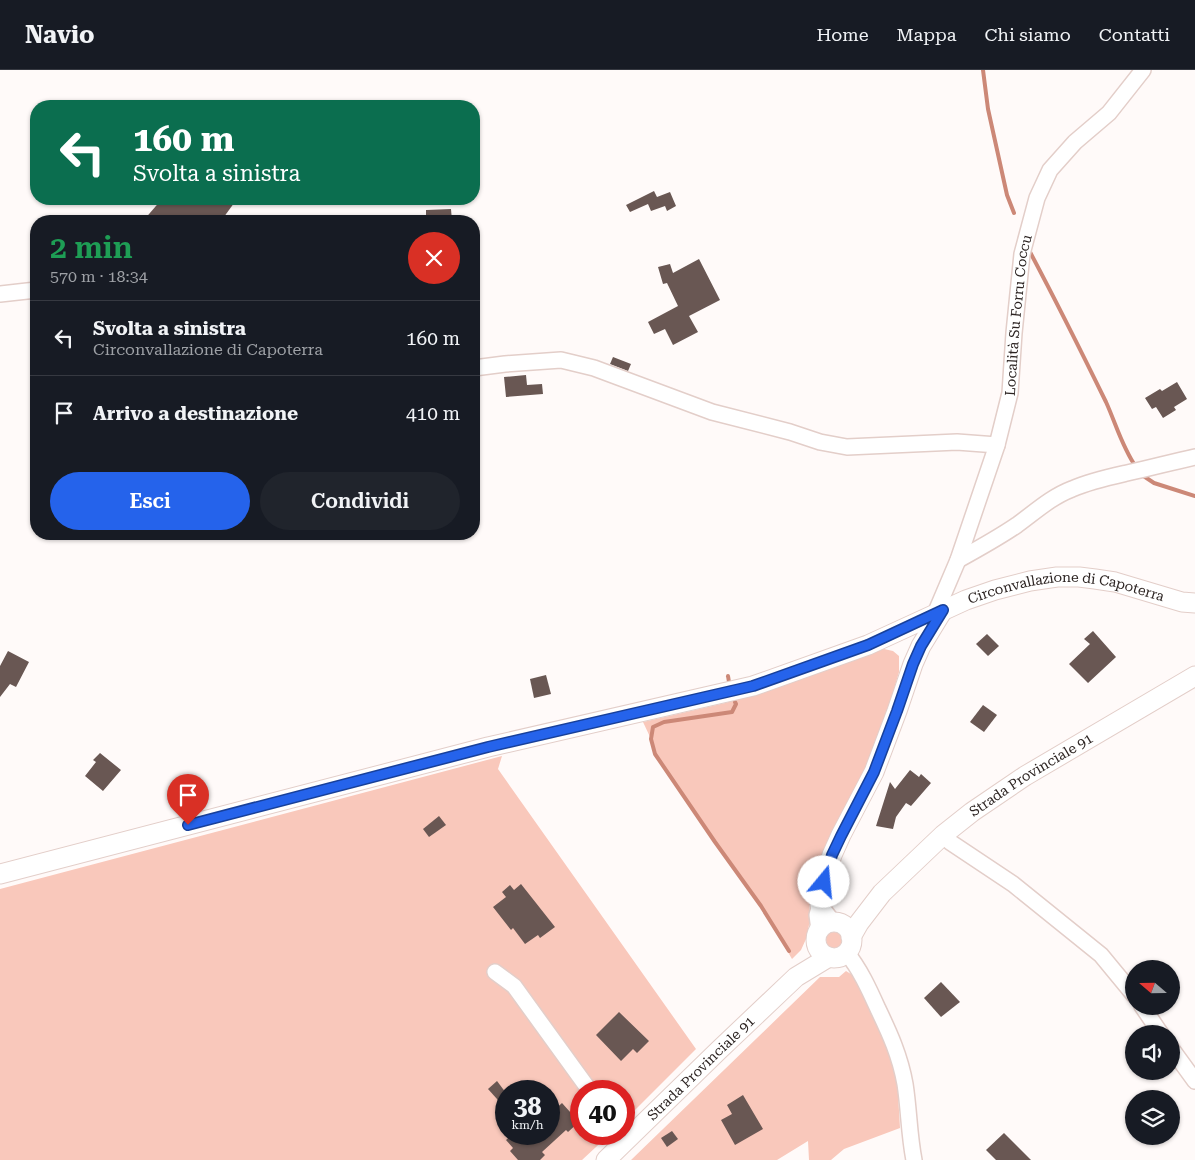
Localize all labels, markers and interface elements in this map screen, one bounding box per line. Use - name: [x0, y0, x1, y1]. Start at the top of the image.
- text: Navio: [25, 21, 94, 49]
- text: Home: [816, 24, 869, 45]
- text: Mappa: [897, 24, 956, 45]
- text: Chi siamo: [984, 24, 1071, 45]
- text: Contatti: [1099, 24, 1170, 45]
- text: 160 m: [133, 119, 234, 160]
- icon: left: [50, 120, 115, 185]
- text: Svolta a sinistra: [133, 161, 300, 186]
- text: 2 min: [50, 230, 133, 265]
- button: close: [408, 232, 460, 284]
- street label: Località Su Forru Coccu: [1002, 233, 1035, 396]
- text: 570 m · 18:34: [50, 267, 148, 286]
- text: Svolta a sinistra: [93, 317, 246, 340]
- icon: left: [50, 324, 78, 352]
- text: 160 m: [406, 327, 460, 350]
- text: Circonvallazione di Capoterra: [93, 340, 323, 359]
- icon: arrive: [50, 399, 78, 427]
- text: Arrivo a destinazione: [93, 402, 298, 425]
- text: 410 m: [406, 402, 460, 425]
- button: Esci: [50, 472, 250, 530]
- button: Condividi: [260, 472, 460, 530]
- text: Circonvallazione di Capoterra: [965, 569, 1167, 607]
- street label: Circonvallazione di Capoterra: [965, 590, 1167, 610]
- street label: Strada Provinciale 91: [966, 730, 1096, 819]
- pin: [167, 774, 209, 825]
- icon: arrive: [174, 781, 202, 809]
- position arrow: [797, 855, 849, 907]
- north arrow: [1125, 960, 1180, 1015]
- map controls: [1125, 960, 1180, 1145]
- street label: Strada Provinciale 91: [644, 1013, 758, 1123]
- button: sound: [1125, 1025, 1180, 1080]
- speed limit sign: 40: [570, 1080, 635, 1145]
- button: layers: [1125, 1090, 1180, 1145]
- text: 38: [513, 1092, 542, 1121]
- text: km/h: [511, 1118, 544, 1132]

